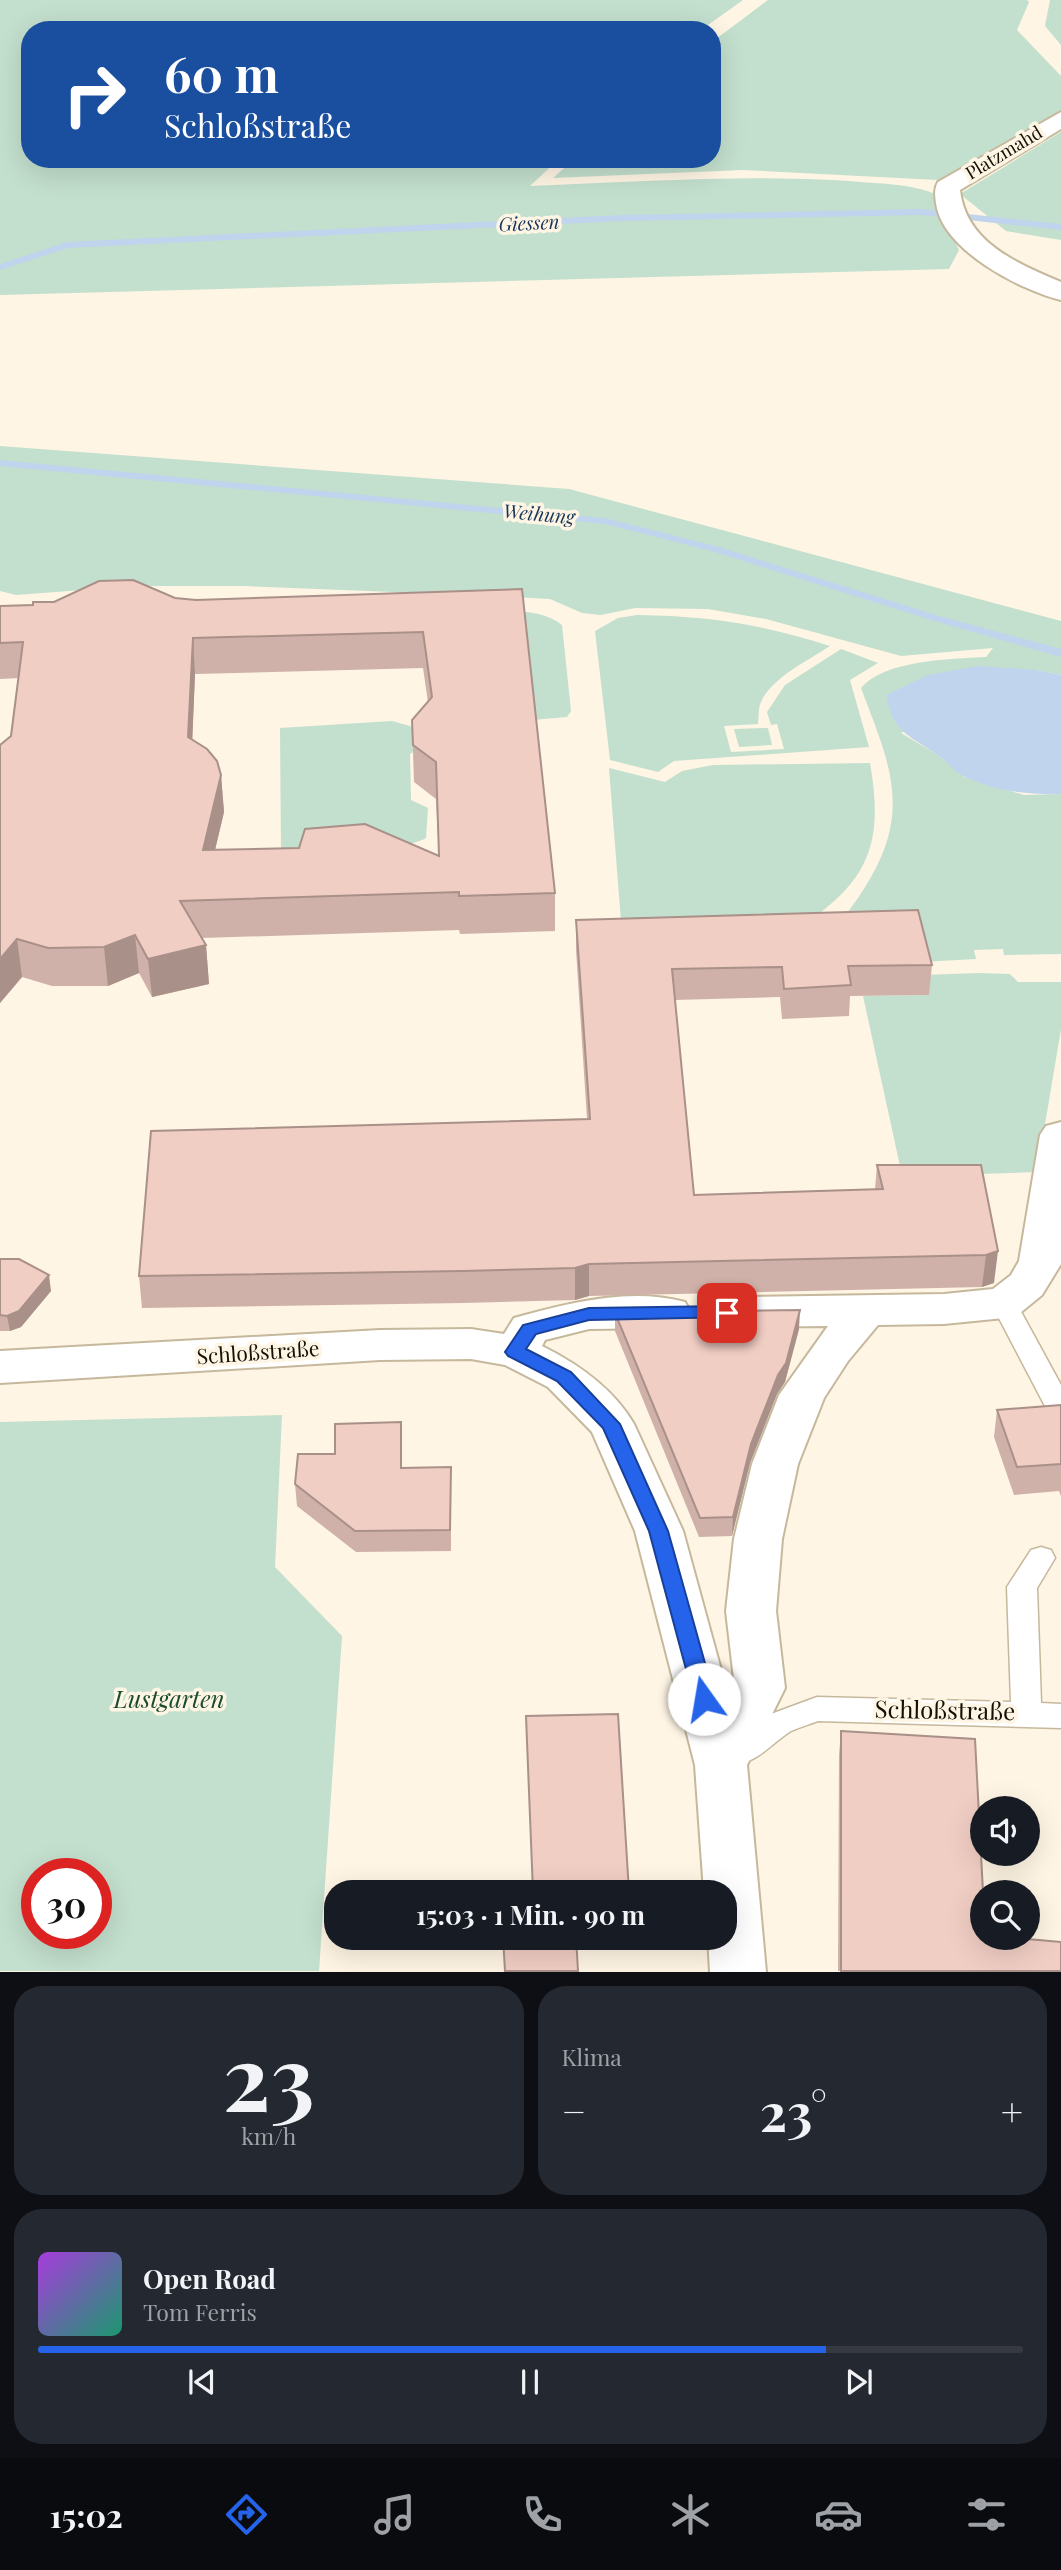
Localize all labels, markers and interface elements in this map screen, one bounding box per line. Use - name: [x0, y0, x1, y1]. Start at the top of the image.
- text: 60 m: [164, 40, 279, 105]
- icon: right: [49, 49, 140, 140]
- text: Schloßstraße: [164, 103, 351, 146]
- street label: Platzmahd: [961, 120, 1047, 184]
- water label: Giessen: [498, 207, 560, 237]
- water label: Weihung: [502, 497, 577, 529]
- pin: [697, 1283, 757, 1343]
- icon: arrive: [708, 1294, 746, 1332]
- street label: Schloßstraße: [196, 1333, 320, 1369]
- position arrow: [667, 1662, 741, 1736]
- park label: Lustgarten: [113, 1682, 224, 1714]
- street label: Schloßstraße: [874, 1692, 1016, 1726]
- map controls: [970, 1796, 1040, 1950]
- button: sound: [970, 1796, 1040, 1866]
- speed limit sign: 30: [21, 1858, 112, 1949]
- button: search: [970, 1880, 1040, 1950]
- text: 15:03 · 1 Min. · 90 m: [416, 1897, 645, 1932]
- text: 23: [223, 2014, 315, 2135]
- text: Klima: [562, 2041, 622, 2072]
- text: 23°: [760, 2076, 827, 2145]
- text: −: [562, 2085, 586, 2136]
- text: +: [1001, 2085, 1023, 2136]
- text: km/h: [241, 2120, 296, 2151]
- text: Open Road: [143, 2261, 276, 2296]
- text: Tom Ferris: [143, 2296, 257, 2327]
- icon: previous: [183, 2363, 221, 2401]
- icon: pause: [511, 2363, 549, 2401]
- icon: next: [840, 2363, 878, 2401]
- icon: directions: [222, 2490, 271, 2539]
- icon: music: [370, 2490, 419, 2539]
- icon: phone: [518, 2490, 567, 2539]
- icon: climate: [666, 2490, 715, 2539]
- icon: car: [814, 2490, 863, 2539]
- icon: filters: [962, 2490, 1011, 2539]
- text: 15:02: [50, 2493, 123, 2536]

